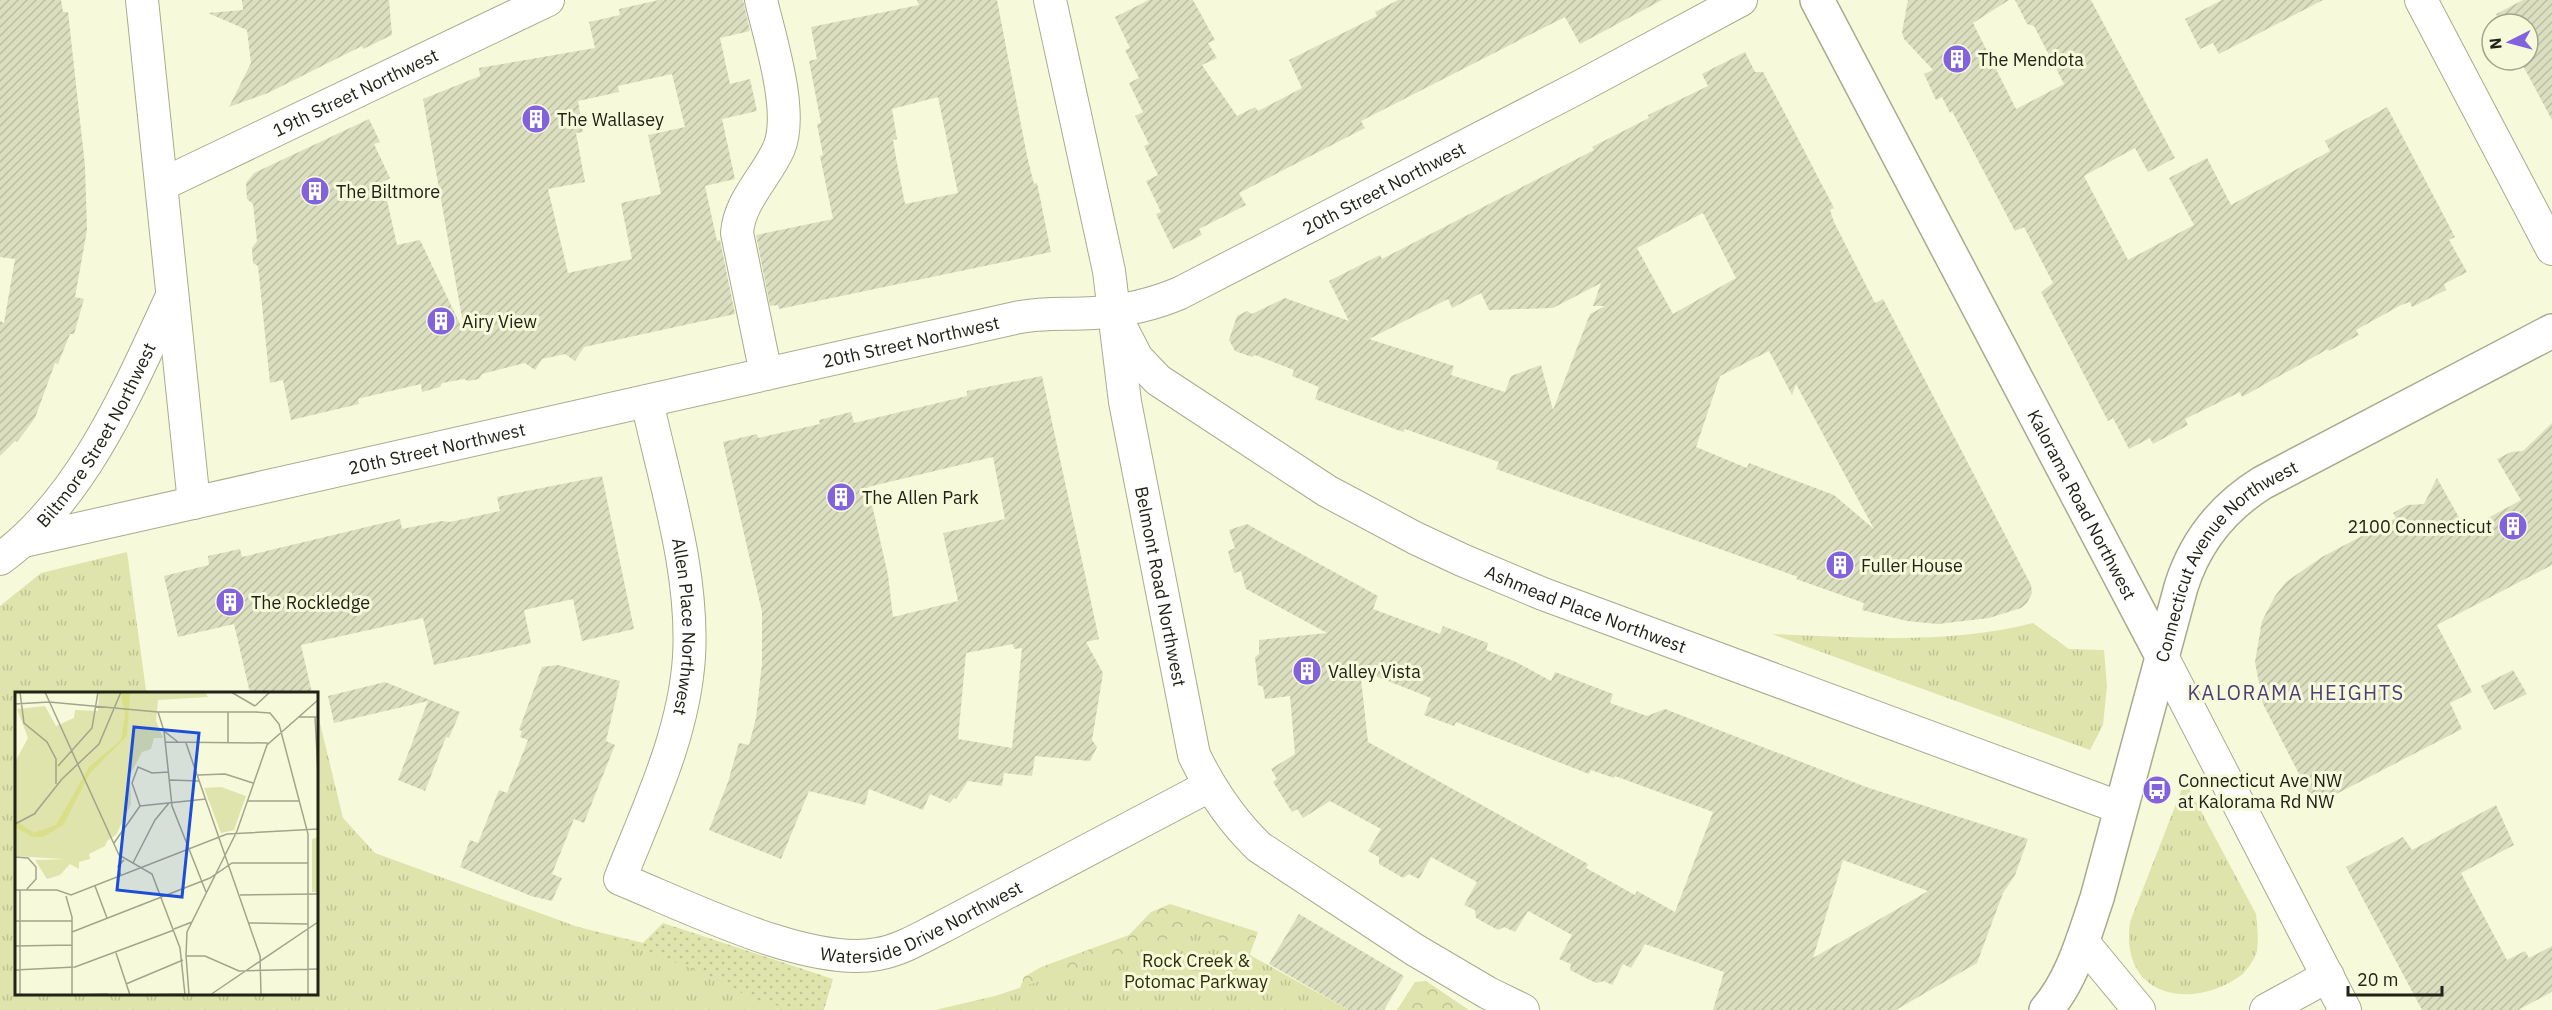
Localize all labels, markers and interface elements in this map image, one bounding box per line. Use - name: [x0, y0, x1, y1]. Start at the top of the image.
- north arrow: [2480, 12, 2540, 72]
- text: N: [2485, 37, 2506, 50]
- street label: 19th Street Northwest: [269, 43, 442, 141]
- building icon: The Mendota: [1941, 43, 1973, 75]
- place label: The Mendota: [1978, 48, 2084, 71]
- building icon: The Wallasey: [520, 103, 552, 135]
- place label: The Wallasey: [557, 108, 664, 131]
- street label: 20th Street Northwest: [1298, 136, 1469, 240]
- building icon: The Biltmore: [299, 175, 331, 207]
- place label: The Biltmore: [336, 180, 440, 203]
- building icon: Airy View: [425, 305, 457, 337]
- place label: Airy View: [462, 310, 537, 333]
- street label: 20th Street Northwest: [820, 310, 1001, 372]
- street label: Biltmore Street Northwest: [31, 339, 160, 532]
- street label: Kalorama Road Northwest: [2023, 405, 2142, 604]
- street label: 20th Street Northwest: [346, 417, 527, 479]
- street label: Connecticut Avenue Northwest: [2150, 455, 2301, 665]
- building icon: The Allen Park: [825, 481, 857, 513]
- street label: Belmont Road Northwest: [1130, 484, 1192, 688]
- place label: The Allen Park: [862, 486, 979, 509]
- building icon: 2100 Connecticut: [2497, 510, 2529, 542]
- place label: 2100 Connecticut: [2347, 515, 2492, 538]
- street label: Allen Place Northwest: [667, 536, 701, 718]
- building icon: Fuller House: [1824, 549, 1856, 581]
- place label: Fuller House: [1861, 554, 1963, 577]
- street label: Ashmead Place Northwest: [1482, 560, 1690, 658]
- building icon: The Rockledge: [214, 586, 246, 618]
- place label: The Rockledge: [251, 591, 370, 614]
- building icon: Valley Vista: [1291, 655, 1323, 687]
- place label: Valley Vista: [1328, 660, 1421, 683]
- district label: KALORAMA HEIGHTS: [2187, 679, 2405, 706]
- inset map: [15, 692, 318, 995]
- place label: Connecticut Ave NW at Kalorama Rd NW: [2178, 769, 2342, 813]
- bus stop icon: Connecticut Ave NW at Kalorama Rd NW: [2141, 774, 2173, 806]
- street label: Waterside Drive Northwest: [819, 875, 1026, 968]
- park label: Rock Creek & Potomac Parkway: [1124, 949, 1268, 993]
- scale bar: [2348, 959, 2442, 997]
- text: 20 m: [2357, 968, 2399, 991]

